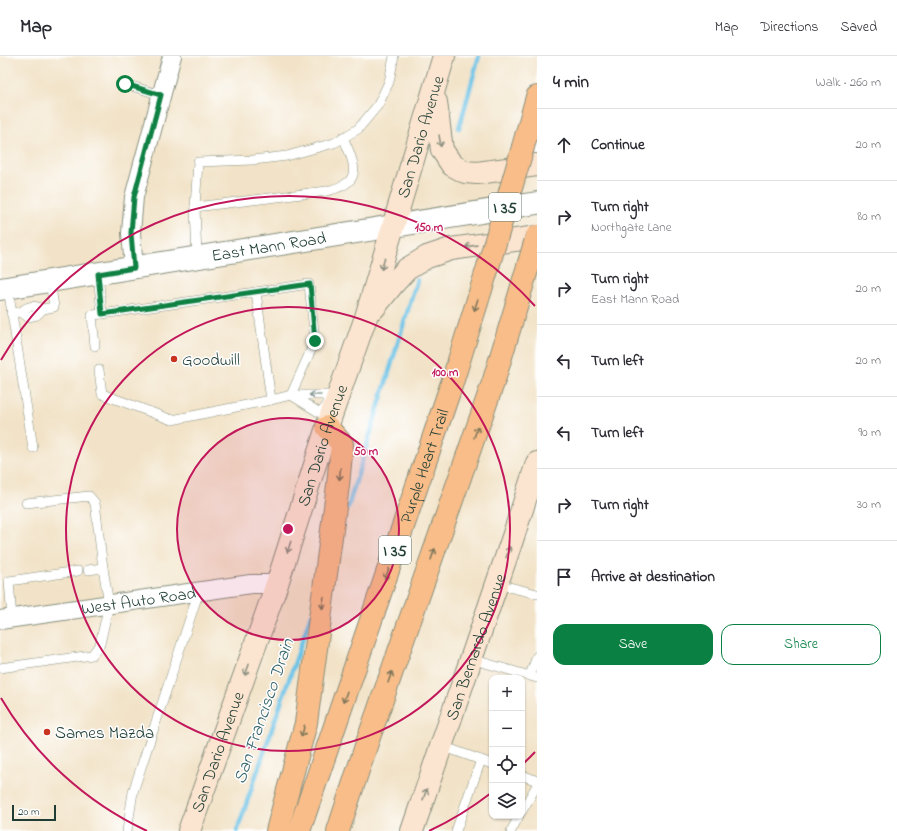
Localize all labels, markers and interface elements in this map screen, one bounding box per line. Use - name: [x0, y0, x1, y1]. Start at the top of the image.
- text: Map: [20, 14, 52, 41]
- text: Map: [715, 17, 738, 38]
- text: Directions: [760, 17, 818, 38]
- text: Saved: [840, 17, 877, 38]
- text: 4 min: [553, 70, 589, 95]
- street label: San Dario Avenue: [391, 72, 452, 201]
- text: Walk · 260 m: [816, 73, 881, 92]
- route start: [116, 75, 134, 93]
- one-way arrow: [436, 134, 444, 147]
- icon: ahead: [553, 134, 575, 156]
- text: Continue: [591, 134, 645, 156]
- text: 20 m: [856, 135, 881, 154]
- road number: I 35: [489, 193, 521, 221]
- text: Turn right: [591, 196, 649, 218]
- icon: right: [553, 206, 575, 228]
- text: 80 m: [857, 207, 881, 226]
- text: Northgate Lane: [591, 218, 671, 237]
- text: 150 m: [415, 219, 444, 237]
- street label: East Mann Road: [210, 226, 328, 269]
- one-way arrow: [465, 242, 478, 250]
- one-way arrow: [379, 257, 386, 270]
- text: Turn right: [591, 268, 649, 290]
- icon: right: [553, 278, 575, 300]
- text: 20 m: [856, 279, 881, 298]
- text: East Mann Road: [591, 290, 679, 309]
- one-way arrow: [472, 298, 479, 311]
- route end: [306, 332, 324, 350]
- place label: Goodwill: [182, 348, 240, 373]
- icon: left: [553, 350, 575, 372]
- text: Turn left: [591, 350, 644, 372]
- text: 20 m: [856, 351, 881, 370]
- marker: Goodwill: [169, 354, 179, 364]
- text: 100 m: [432, 364, 459, 382]
- street label: San Dario Avenue: [292, 381, 355, 510]
- one-way arrow: [309, 391, 322, 399]
- street label: Purple Heart Trail: [394, 406, 456, 527]
- icon: left: [553, 422, 575, 444]
- text: Turn left: [591, 422, 644, 444]
- text: 90 m: [858, 423, 881, 442]
- one-way arrow: [473, 425, 480, 438]
- text: 50 m: [354, 443, 379, 461]
- one-way arrow: [336, 467, 343, 480]
- icon: right: [553, 494, 575, 516]
- text: Turn right: [591, 494, 649, 516]
- text: 30 m: [857, 495, 881, 514]
- centre of rings: [281, 522, 295, 536]
- road number: I 35: [379, 536, 411, 564]
- one-way arrow: [285, 540, 292, 553]
- one-way arrow: [505, 546, 512, 559]
- one-way arrow: [430, 548, 437, 561]
- icon: arrive: [553, 566, 575, 588]
- text: Arrive at destination: [591, 566, 715, 588]
- one-way arrow: [383, 568, 390, 581]
- street label: San Bernardo Avenue: [440, 570, 514, 724]
- street label: West Auto Road: [80, 581, 198, 622]
- one-way arrow: [319, 596, 327, 609]
- button: Save: [553, 624, 713, 665]
- button: Share: [721, 624, 881, 665]
- water label: San Francisco Drain: [228, 635, 302, 788]
- one-way arrow: [242, 663, 250, 675]
- one-way arrow: [387, 670, 394, 683]
- map controls: [489, 675, 525, 819]
- button: +: [489, 675, 525, 711]
- street label: San Dario Avenue: [186, 688, 252, 816]
- one-way arrow: [340, 691, 348, 703]
- button: −: [489, 711, 525, 747]
- place label: Sames Mazda: [55, 721, 154, 746]
- one-way arrow: [299, 724, 307, 737]
- marker: Sames Mazda: [42, 727, 52, 737]
- button: locate: [489, 747, 525, 783]
- button: layers: [489, 783, 525, 819]
- one-way arrow: [422, 788, 429, 801]
- scale bar: [12, 803, 56, 822]
- text: 20 m: [18, 804, 40, 820]

